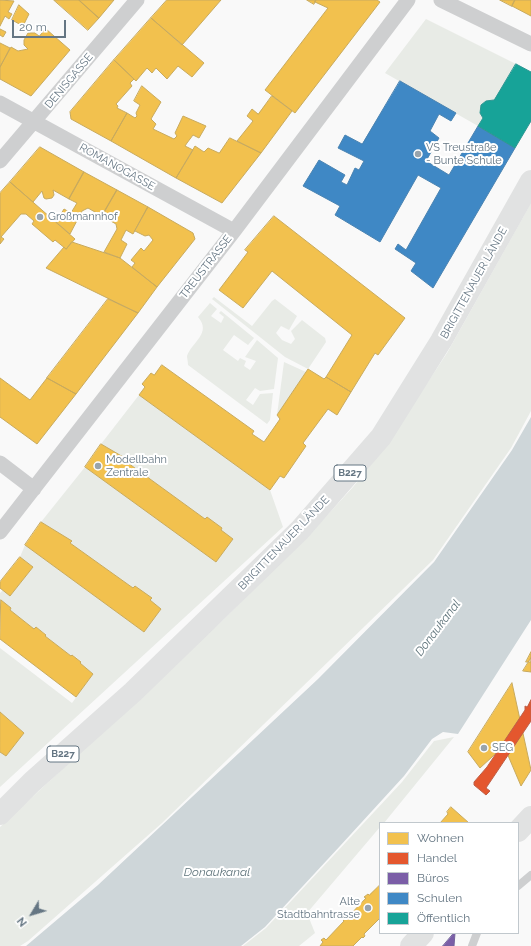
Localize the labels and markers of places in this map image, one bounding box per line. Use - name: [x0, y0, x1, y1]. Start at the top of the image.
- place label: VS Treustraße - Bunte Schule: [426, 141, 502, 167]
- marker: VS Treustraße - Bunte Schule: [413, 149, 423, 159]
- place label: Großmannhof: [48, 210, 118, 224]
- marker: Großmannhof: [35, 212, 45, 222]
- place label: Modellbahn Zentrale: [106, 453, 167, 479]
- marker: Modellbahn Zentrale: [93, 461, 103, 471]
- place label: SEG: [492, 741, 513, 755]
- marker: SEG: [479, 743, 489, 753]
- place label: Alte Stadtbahntrasse: [277, 895, 360, 921]
- marker: Alte Stadtbahntrasse: [363, 903, 373, 913]

